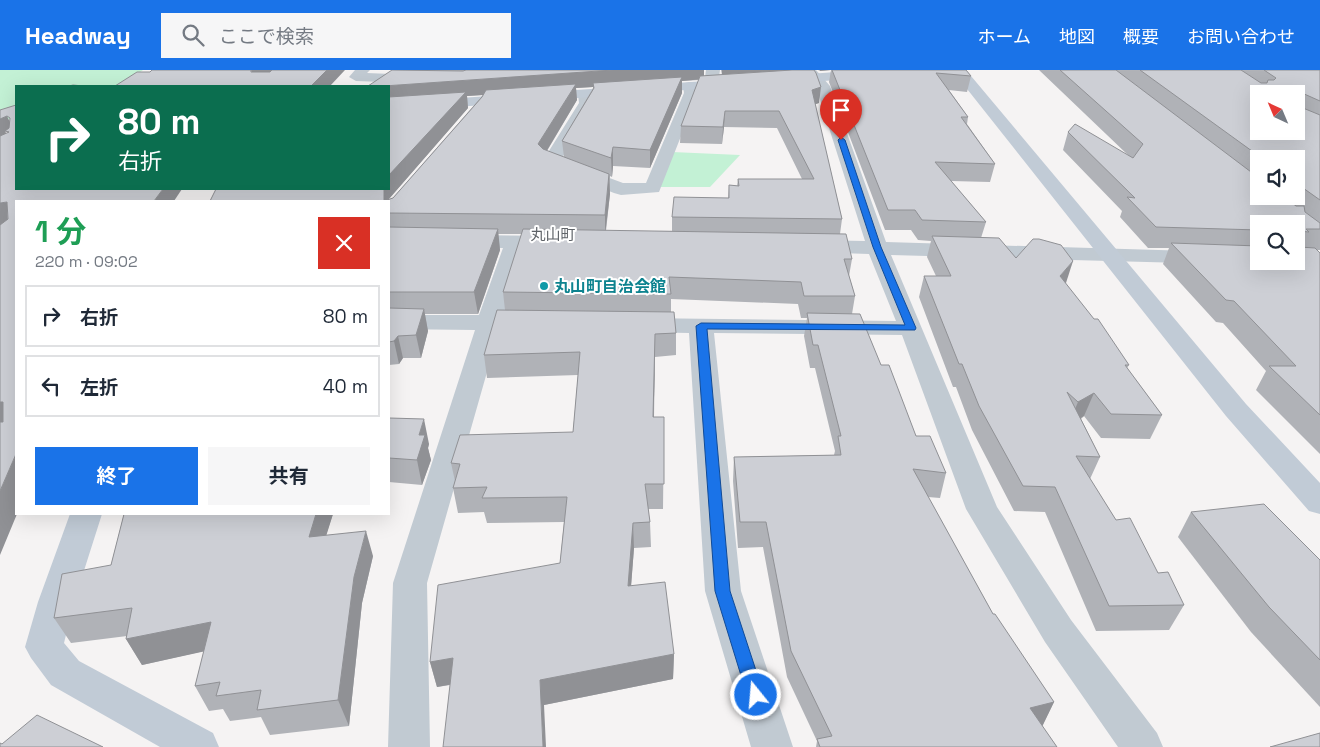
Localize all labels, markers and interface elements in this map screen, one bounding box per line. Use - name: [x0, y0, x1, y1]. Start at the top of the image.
- search box: [161, 13, 511, 58]
- text: Headway: [25, 20, 131, 51]
- icon: search: [179, 21, 207, 49]
- text: ここで検索: [219, 24, 314, 49]
- text: ホーム: [978, 25, 1031, 48]
- text: 地図: [1059, 25, 1095, 48]
- text: 概要: [1123, 25, 1159, 48]
- text: お問い合わせ: [1187, 25, 1295, 48]
- north arrow: [1250, 85, 1305, 140]
- map controls: [1250, 85, 1305, 270]
- pin: [820, 89, 862, 140]
- icon: arrive: [827, 96, 855, 124]
- text: 80 m: [118, 100, 200, 144]
- icon: right: [35, 105, 100, 170]
- text: 右折: [118, 147, 162, 175]
- button: sound: [1250, 150, 1305, 205]
- text: 1 分: [35, 212, 86, 251]
- button: search: [1250, 215, 1305, 270]
- button: close: [318, 217, 370, 269]
- district label: 丸山町: [530, 225, 576, 244]
- text: 220 m · 09:02: [35, 251, 138, 272]
- place label: 丸山町自治会館: [554, 276, 666, 297]
- marker: 丸山町自治会館: [538, 280, 550, 292]
- icon: right: [37, 302, 65, 330]
- text: 80 m: [323, 304, 368, 329]
- text: 右折: [80, 305, 118, 330]
- icon: left: [37, 372, 65, 400]
- text: 40 m: [323, 374, 368, 399]
- text: 左折: [80, 375, 118, 400]
- button: 終了: [35, 447, 198, 505]
- button: 共有: [208, 447, 370, 505]
- position arrow: [729, 668, 781, 720]

